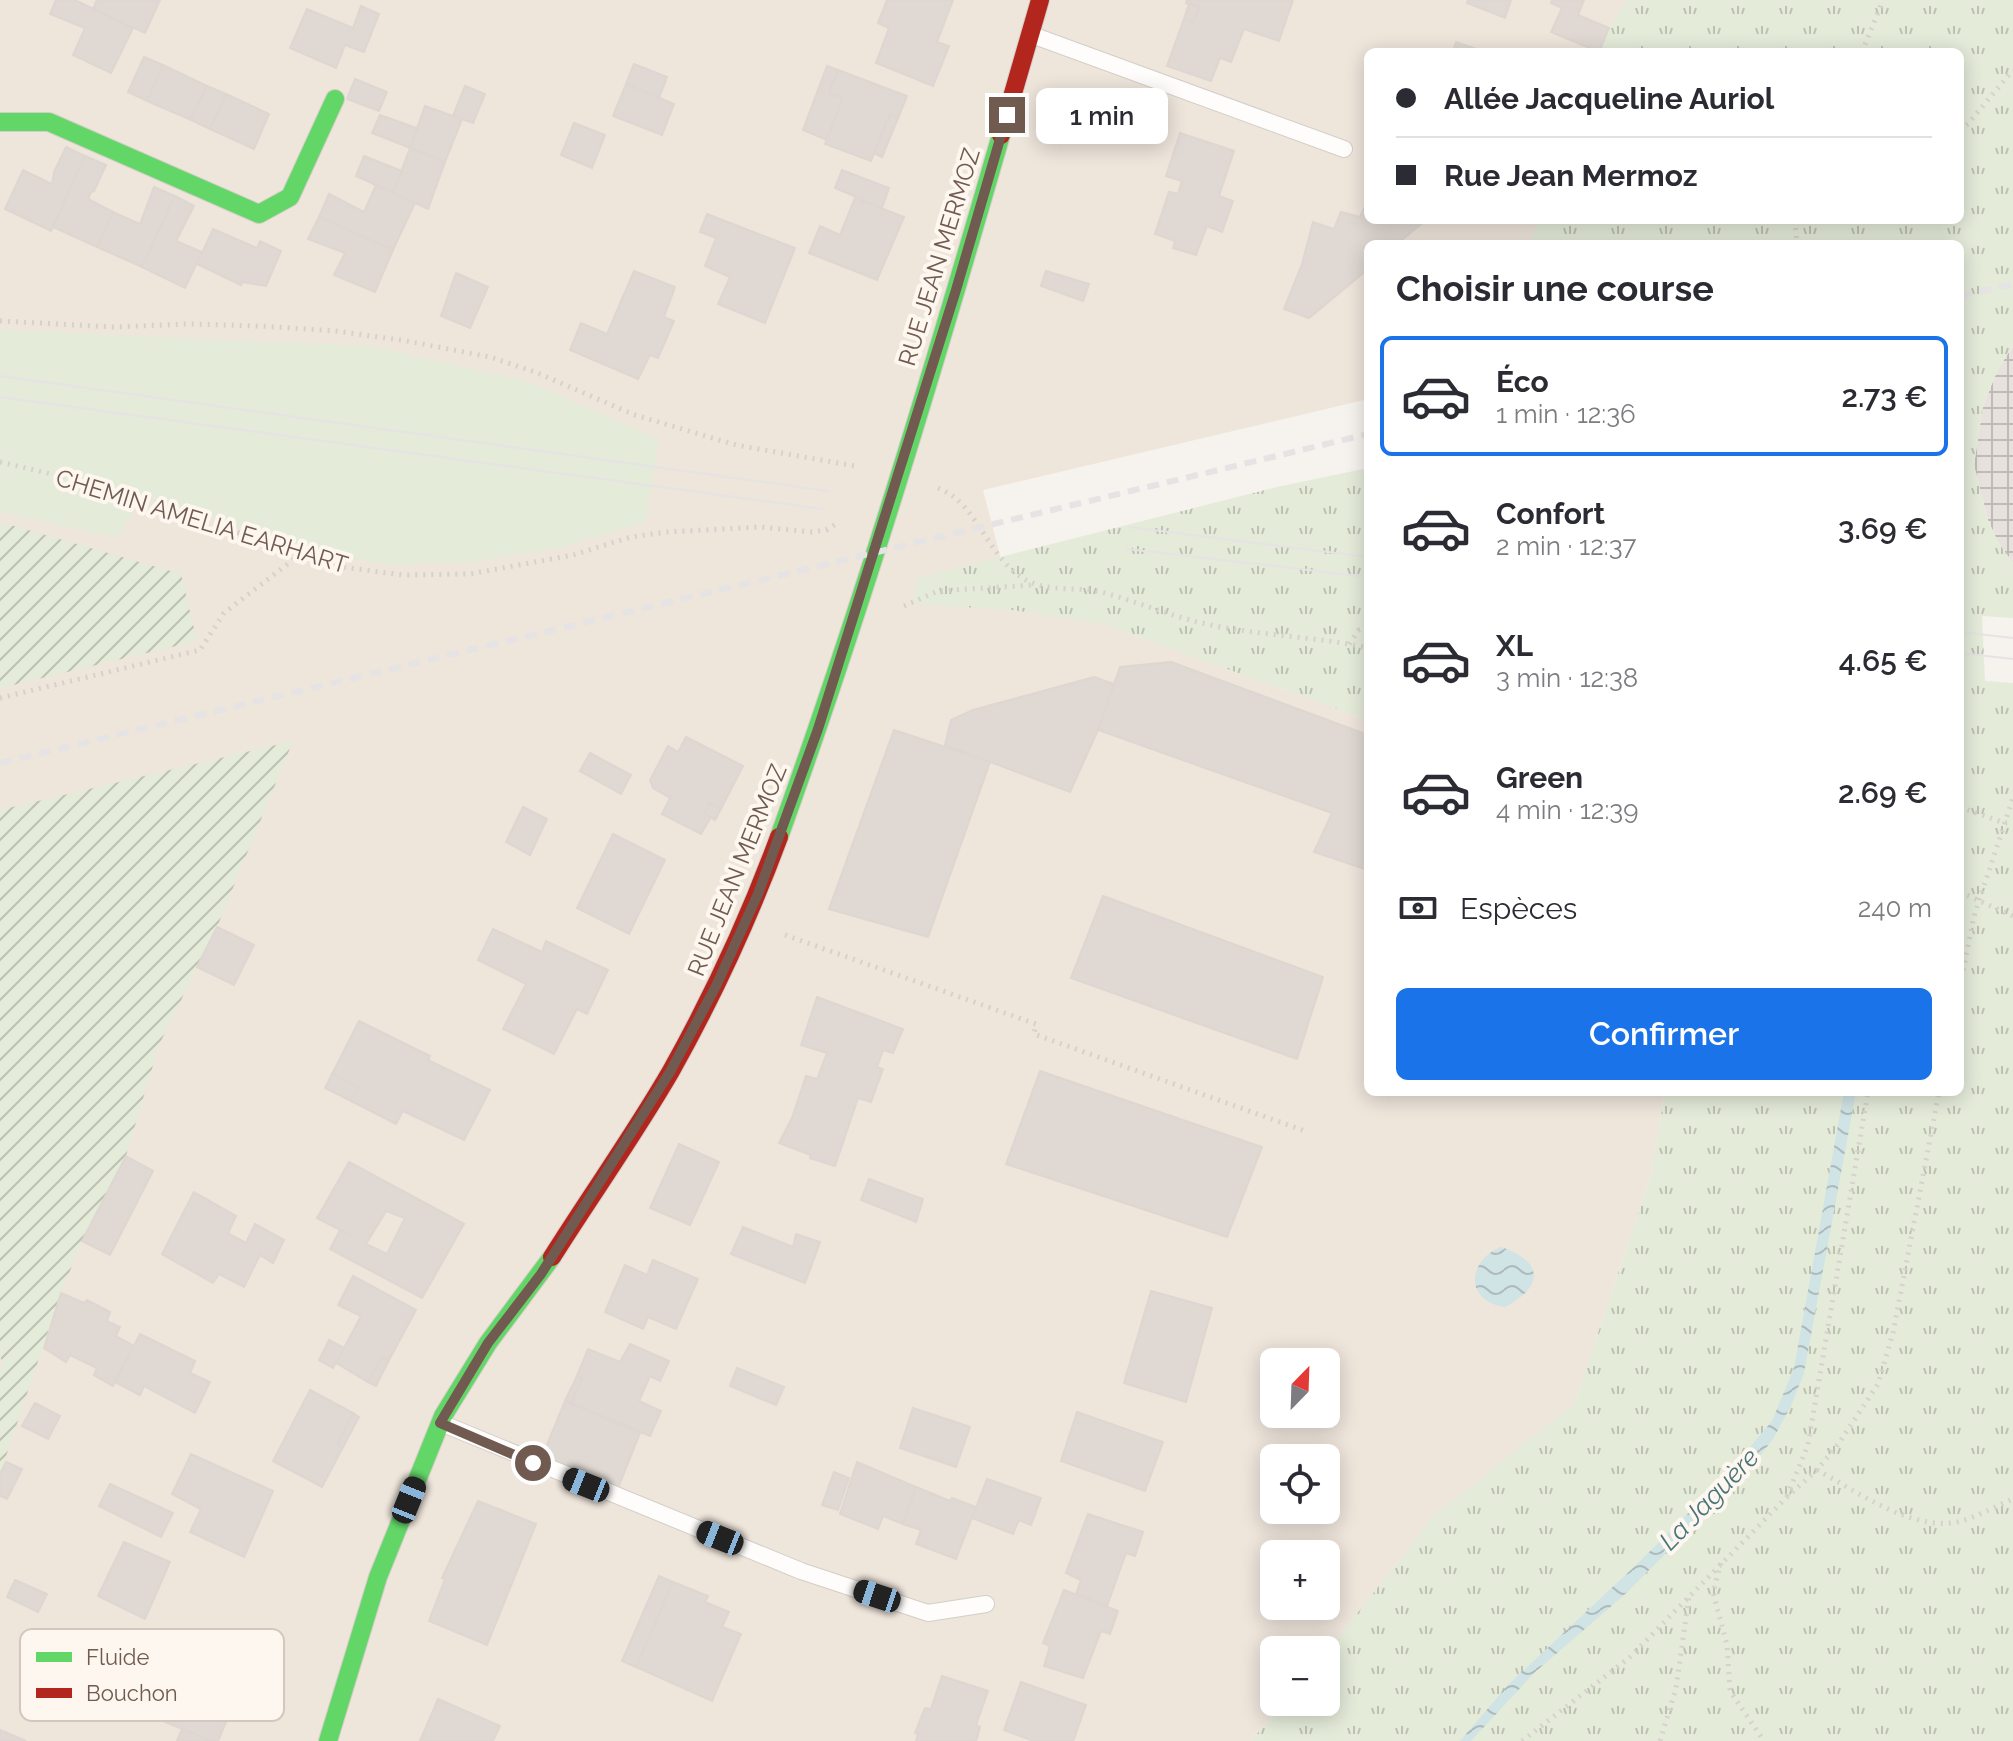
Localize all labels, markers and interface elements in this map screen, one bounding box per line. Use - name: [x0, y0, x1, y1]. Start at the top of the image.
- text: Allée Jacqueline Auriol: [1444, 81, 1774, 116]
- callout: 1 min: [1035, 87, 1167, 143]
- route end: [989, 97, 1025, 133]
- text: 1 min: [1070, 101, 1134, 131]
- street label: RUE JEAN MERMOZ: [892, 145, 986, 369]
- text: Rue Jean Mermoz: [1444, 158, 1697, 193]
- text: Choisir une course: [1396, 267, 1714, 309]
- icon: car: [1400, 360, 1472, 432]
- text: Éco: [1496, 364, 1549, 399]
- text: 2.73 €: [1842, 379, 1928, 414]
- text: 1 min · 12:36: [1496, 399, 1636, 429]
- street label: CHEMIN AMELIA EARHART: [53, 463, 352, 579]
- icon: car: [1400, 492, 1472, 564]
- text: Confort: [1496, 496, 1605, 531]
- text: 3.69 €: [1838, 511, 1928, 546]
- text: 2 min · 12:37: [1496, 531, 1636, 561]
- icon: car: [1400, 624, 1472, 696]
- text: XL: [1496, 628, 1533, 663]
- text: 4.65 €: [1839, 643, 1928, 678]
- text: 3 min · 12:38: [1496, 663, 1638, 693]
- icon: car: [1400, 756, 1472, 828]
- street label: RUE JEAN MERMOZ: [681, 760, 793, 980]
- text: Green: [1496, 760, 1583, 795]
- text: 2.69 €: [1838, 775, 1928, 810]
- text: 4 min · 12:39: [1496, 795, 1638, 825]
- icon: cash: [1396, 886, 1440, 930]
- text: Espèces: [1460, 891, 1577, 926]
- text: 240 m: [1858, 893, 1932, 923]
- button: Confirmer: [1396, 988, 1932, 1080]
- north arrow: [1260, 1348, 1340, 1428]
- map controls: [1260, 1348, 1340, 1716]
- water label: La Jaguère: [1653, 1442, 1765, 1556]
- button: locate: [1260, 1444, 1340, 1524]
- route start: [515, 1445, 551, 1481]
- car: [559, 1465, 613, 1505]
- car: [389, 1473, 429, 1527]
- car: [693, 1518, 747, 1558]
- button: +: [1260, 1540, 1340, 1620]
- car: [850, 1577, 904, 1615]
- legend: [20, 1629, 284, 1721]
- button: −: [1260, 1636, 1340, 1716]
- text: Fluide: [86, 1644, 149, 1670]
- text: Bouchon: [86, 1680, 178, 1706]

